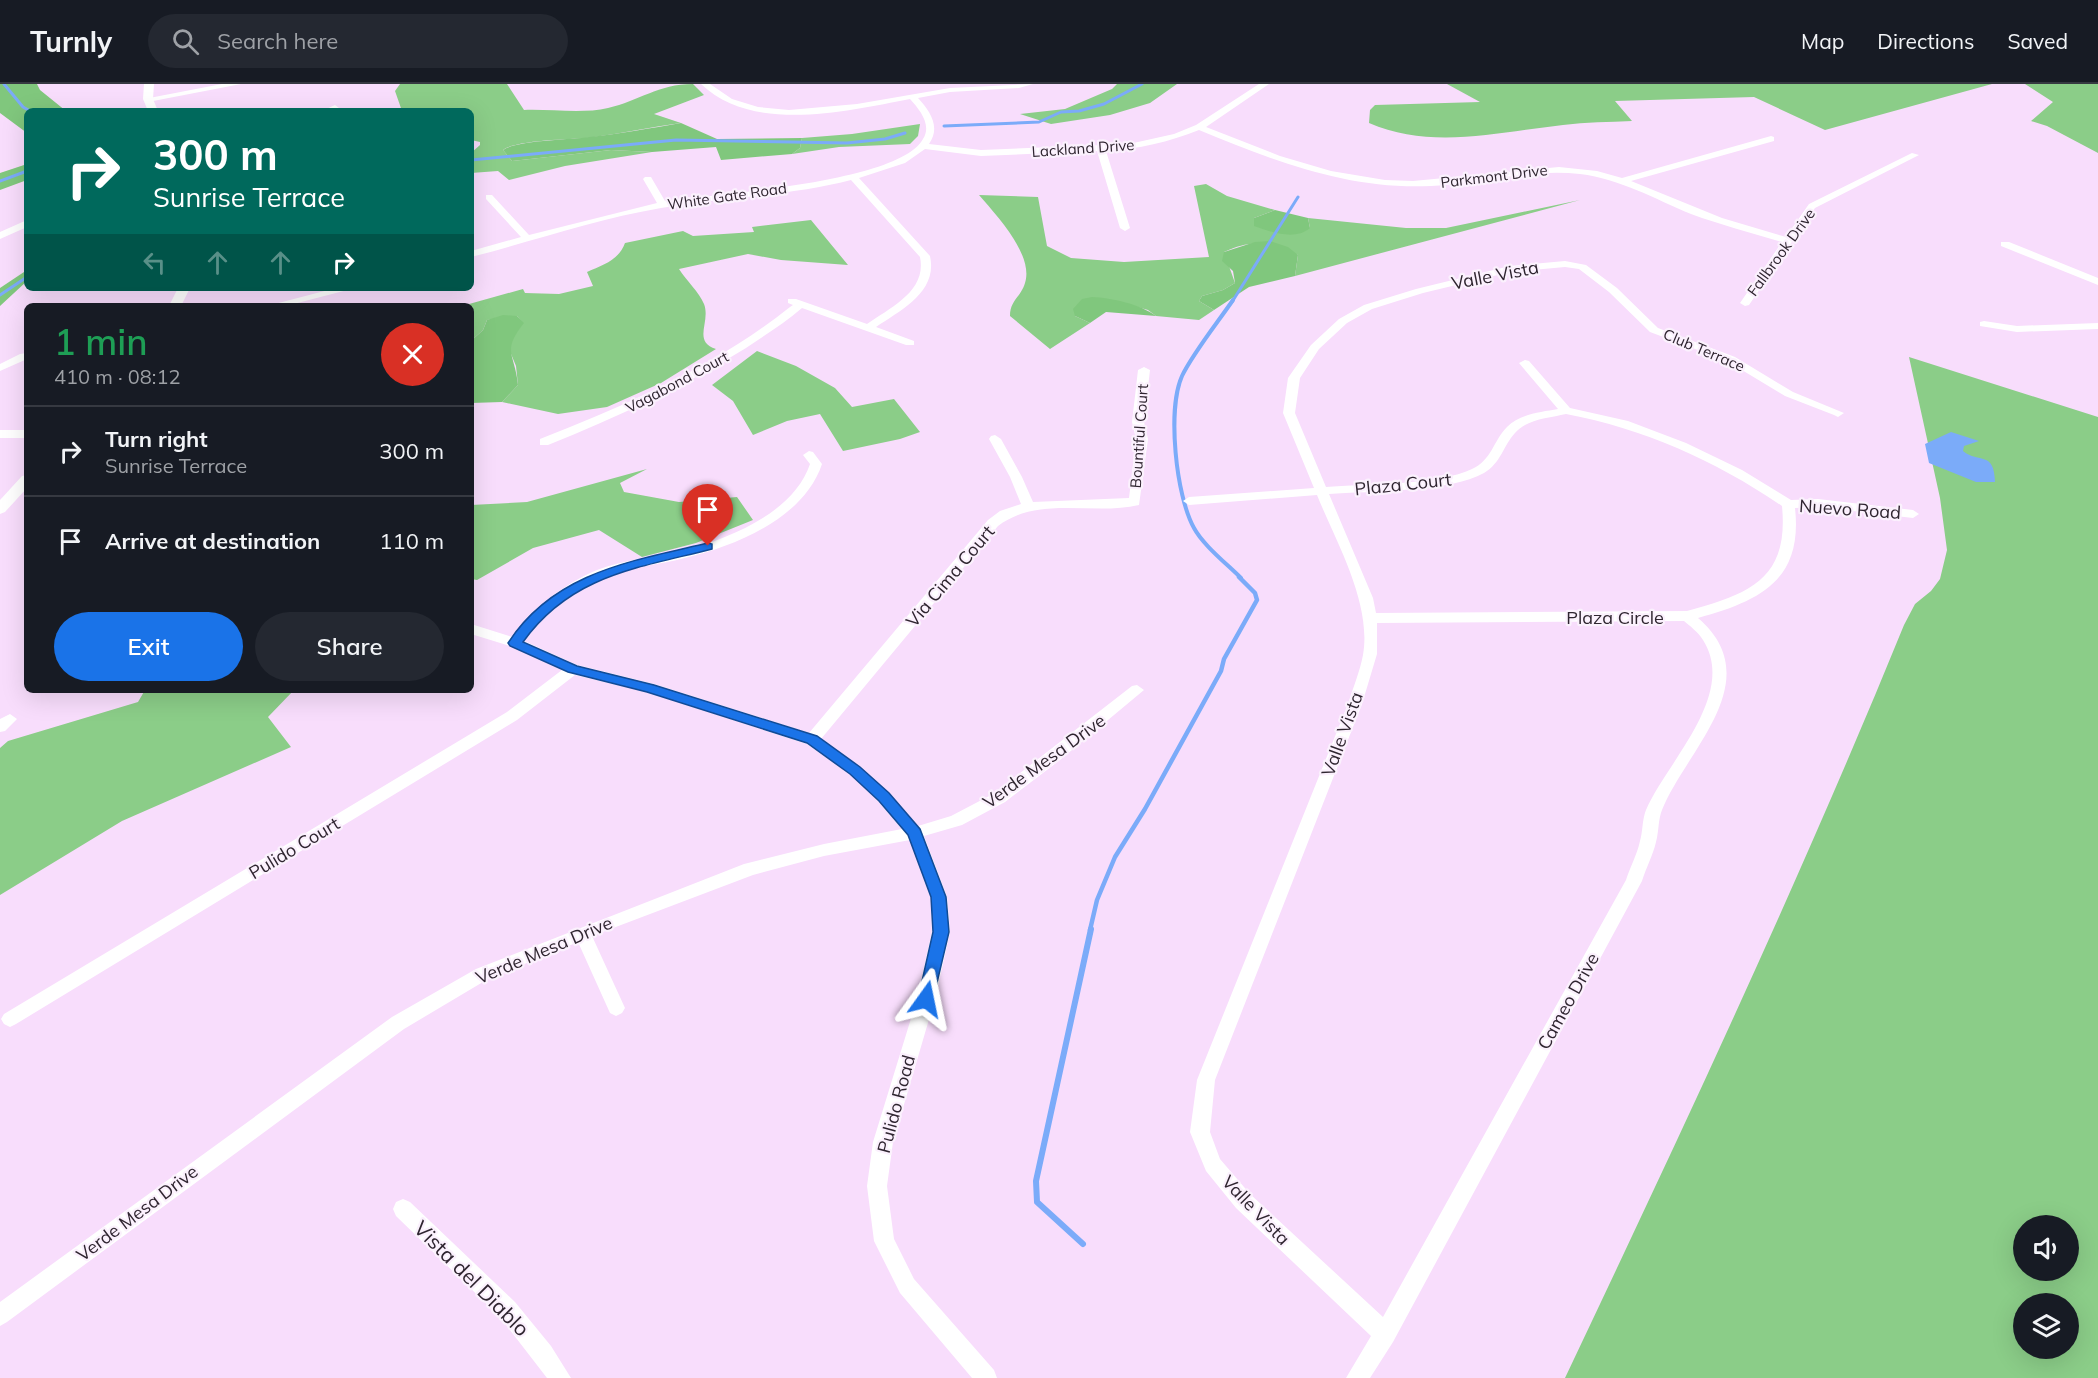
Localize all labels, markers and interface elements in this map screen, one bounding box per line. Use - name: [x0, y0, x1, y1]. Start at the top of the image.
- search box: [148, 14, 568, 68]
- text: Turnly: [30, 24, 112, 59]
- icon: search: [169, 25, 202, 58]
- text: Search here: [217, 27, 338, 55]
- text: Map: [1801, 28, 1844, 54]
- text: Directions: [1877, 28, 1974, 54]
- text: Saved: [2007, 28, 2068, 54]
- text: 300 m: [153, 128, 278, 181]
- icon: right: [54, 132, 132, 210]
- street label: Lackland Drive: [1031, 135, 1135, 161]
- street label: Parkmont Drive: [1439, 160, 1549, 192]
- street label: White Gate Road: [666, 178, 788, 214]
- text: Sunrise Terrace: [153, 180, 345, 214]
- street label: Fallbrook Drive: [1743, 204, 1819, 300]
- icon: left: [138, 246, 171, 279]
- icon: ahead: [201, 246, 234, 279]
- icon: ahead: [264, 246, 297, 279]
- icon: right: [327, 246, 360, 279]
- street label: Valle Vista: [1450, 255, 1540, 295]
- text: 1 min: [54, 319, 148, 364]
- button: close: [381, 323, 444, 386]
- street label: Club Terrace: [1660, 324, 1748, 376]
- street label: Vagabond Court: [622, 347, 732, 417]
- text: 410 m · 08:12: [54, 364, 180, 389]
- street label: Bountiful Court: [1126, 383, 1152, 489]
- text: Turn right: [105, 425, 208, 453]
- icon: right: [54, 435, 87, 468]
- text: 300 m: [379, 437, 444, 465]
- text: Sunrise Terrace: [105, 453, 247, 478]
- street label: Plaza Court: [1353, 467, 1453, 501]
- pin: [682, 484, 733, 546]
- icon: arrive: [691, 493, 724, 526]
- street label: Nuevo Road: [1798, 494, 1902, 524]
- street label: Via Cima Court: [901, 520, 999, 632]
- icon: arrive: [54, 525, 87, 558]
- text: Arrive at destination: [105, 527, 320, 555]
- text: 110 m: [379, 527, 444, 555]
- street label: Plaza Circle: [1566, 606, 1664, 629]
- button: Exit: [54, 612, 243, 681]
- button: Share: [255, 612, 444, 681]
- street label: Valle Vista: [1316, 689, 1368, 779]
- street label: Verde Mesa Drive: [978, 709, 1110, 813]
- street label: Pulido Court: [244, 812, 344, 884]
- street label: Verde Mesa Drive: [472, 911, 616, 989]
- street label: Cameo Drive: [1532, 949, 1604, 1053]
- position arrow: [894, 967, 958, 1031]
- street label: Pulido Road: [872, 1053, 920, 1155]
- street label: Verde Mesa Drive: [72, 1160, 202, 1266]
- street label: Valle Vista: [1217, 1170, 1295, 1250]
- street label: Vista del Diablo: [409, 1215, 535, 1341]
- map controls: [2013, 1215, 2079, 1359]
- button: sound: [2013, 1215, 2079, 1281]
- button: layers: [2013, 1293, 2079, 1359]

